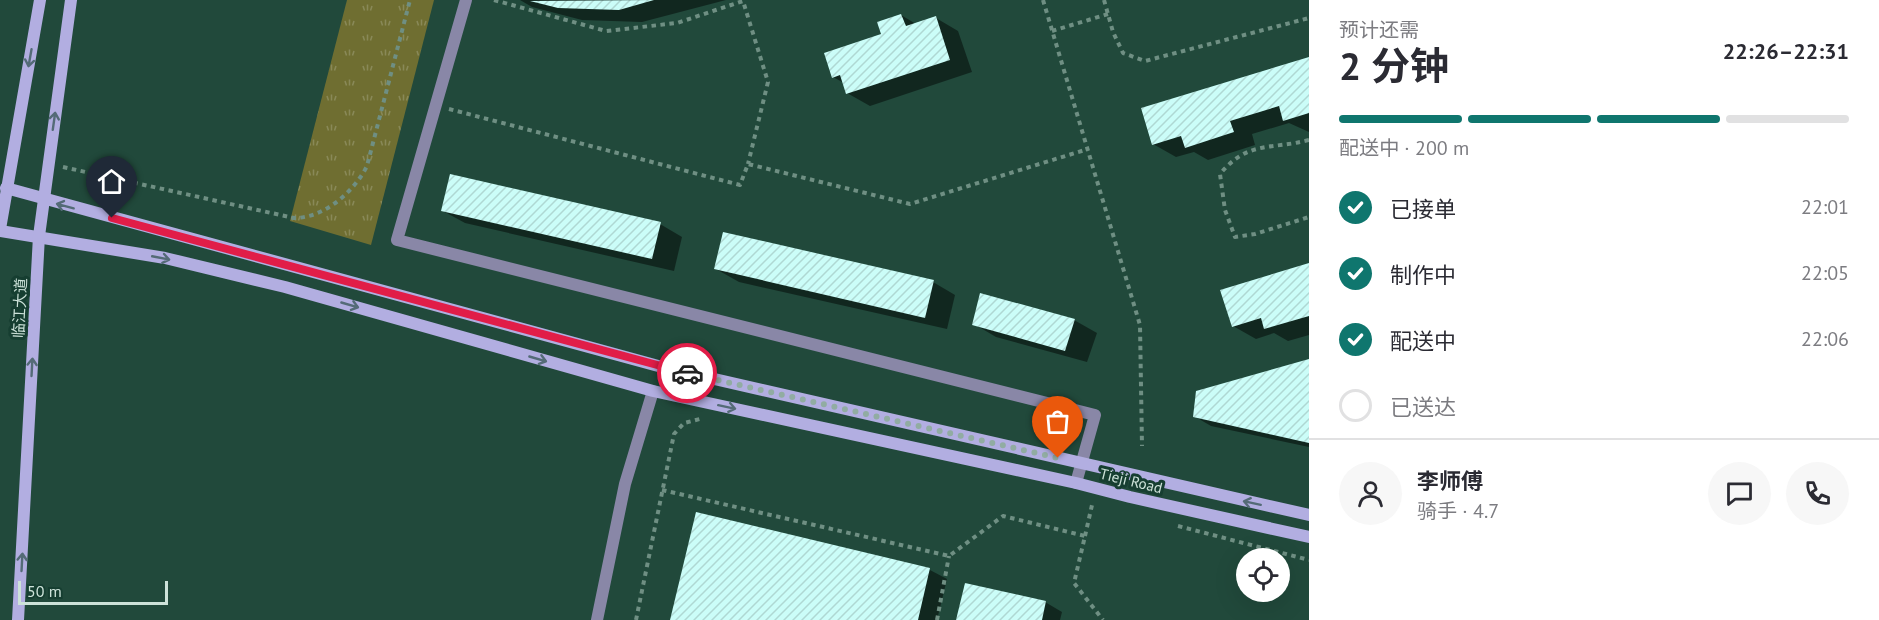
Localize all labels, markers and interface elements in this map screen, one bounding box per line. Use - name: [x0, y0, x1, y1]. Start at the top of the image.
- text: 预计还需: [1339, 17, 1419, 43]
- text: 22:26–22:31: [1723, 37, 1849, 65]
- text: 2 分钟: [1339, 40, 1449, 91]
- one-way arrow: [24, 47, 35, 67]
- one-way arrow: [49, 112, 60, 132]
- text: 配送中 · 200 m: [1339, 135, 1469, 161]
- pin: [86, 156, 137, 218]
- icon: home: [95, 165, 128, 198]
- icon: check: [1339, 191, 1372, 224]
- text: 22:01: [1801, 194, 1849, 220]
- text: 已接单: [1390, 195, 1456, 223]
- one-way arrow: [56, 199, 75, 211]
- one-way arrow: [152, 252, 171, 264]
- icon: check: [1339, 257, 1372, 290]
- text: 22:05: [1801, 260, 1849, 286]
- text: 制作中: [1390, 261, 1456, 289]
- street label: 临江大道: [8, 278, 31, 338]
- one-way arrow: [340, 300, 359, 311]
- icon: check: [1339, 323, 1372, 356]
- text: 22:06: [1801, 326, 1849, 352]
- text: 配送中: [1390, 327, 1456, 355]
- courier: [657, 343, 717, 403]
- one-way arrow: [528, 354, 547, 365]
- one-way arrow: [26, 357, 37, 377]
- icon: car: [671, 357, 704, 390]
- text: 已送达: [1390, 393, 1456, 421]
- pin: [1032, 396, 1083, 458]
- one-way arrow: [717, 402, 736, 414]
- icon: bag: [1041, 405, 1074, 438]
- button: person: [1339, 462, 1402, 525]
- button: chat: [1708, 462, 1771, 525]
- button: phone: [1786, 462, 1849, 525]
- street label: Tieji Road: [1098, 464, 1164, 497]
- text: 李师傅: [1417, 467, 1483, 495]
- one-way arrow: [1243, 496, 1262, 508]
- text: 骑手 · 4.7: [1417, 498, 1499, 524]
- map controls: [1236, 548, 1290, 602]
- button: locate: [1236, 548, 1290, 602]
- one-way arrow: [16, 552, 27, 572]
- scale bar: [18, 578, 168, 606]
- text: 50 m: [27, 581, 62, 601]

